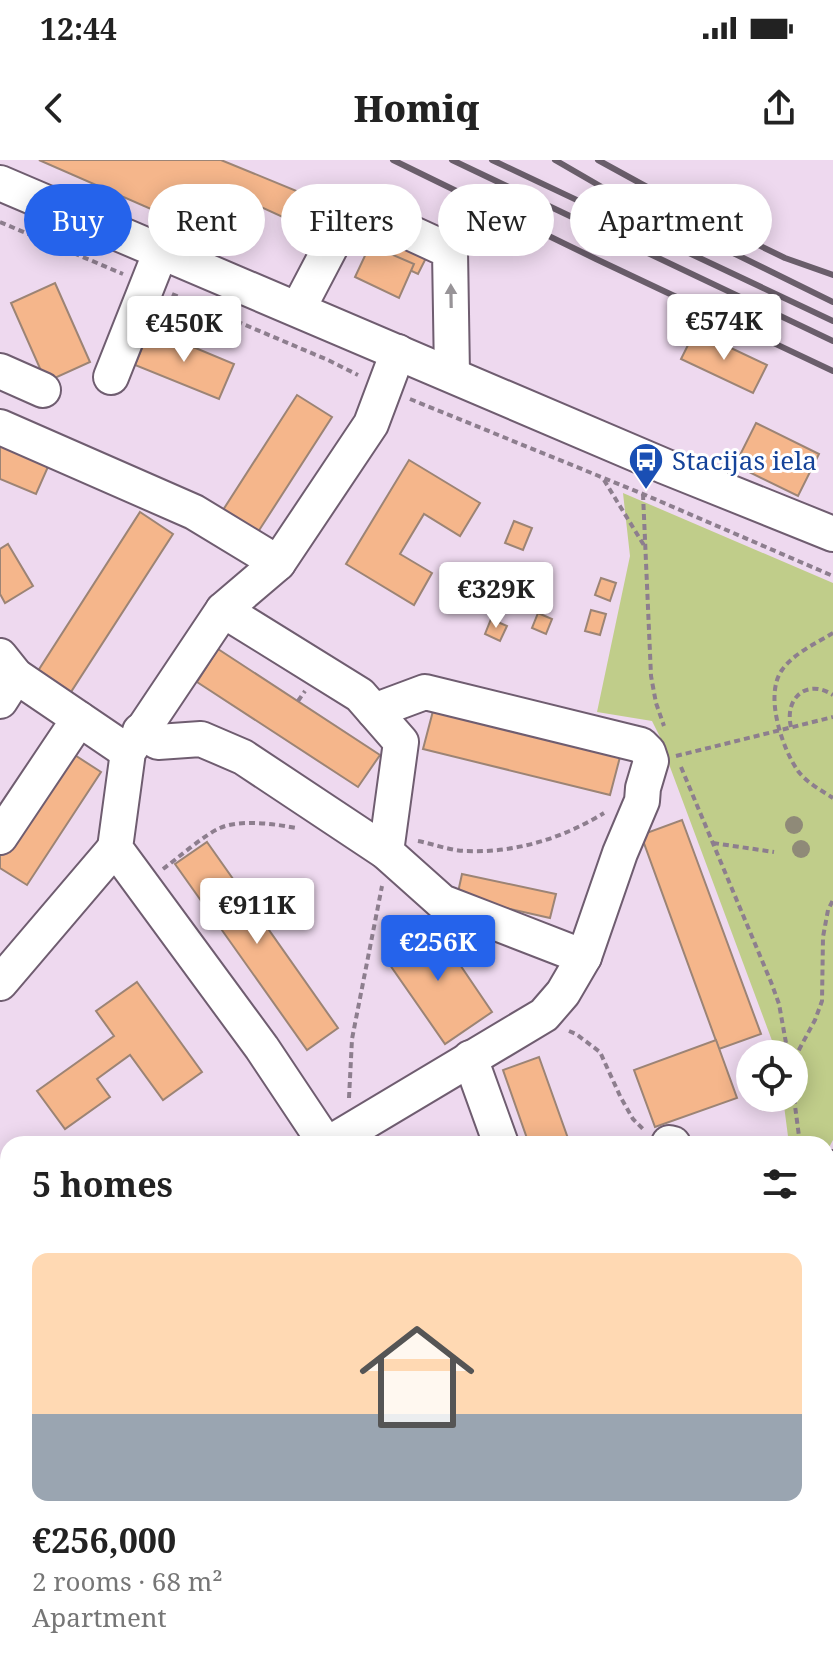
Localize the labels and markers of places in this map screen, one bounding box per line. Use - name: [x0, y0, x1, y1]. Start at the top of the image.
- pin: €574K: [668, 294, 780, 362]
- pin: €450K: [128, 296, 240, 364]
- bus stop icon: Stacijas iela: [627, 441, 665, 491]
- place label: Stacijas iela: [672, 442, 817, 478]
- pin: €329K: [440, 562, 552, 630]
- pin: €911K: [201, 878, 313, 946]
- pin: €256K: [382, 915, 494, 983]

